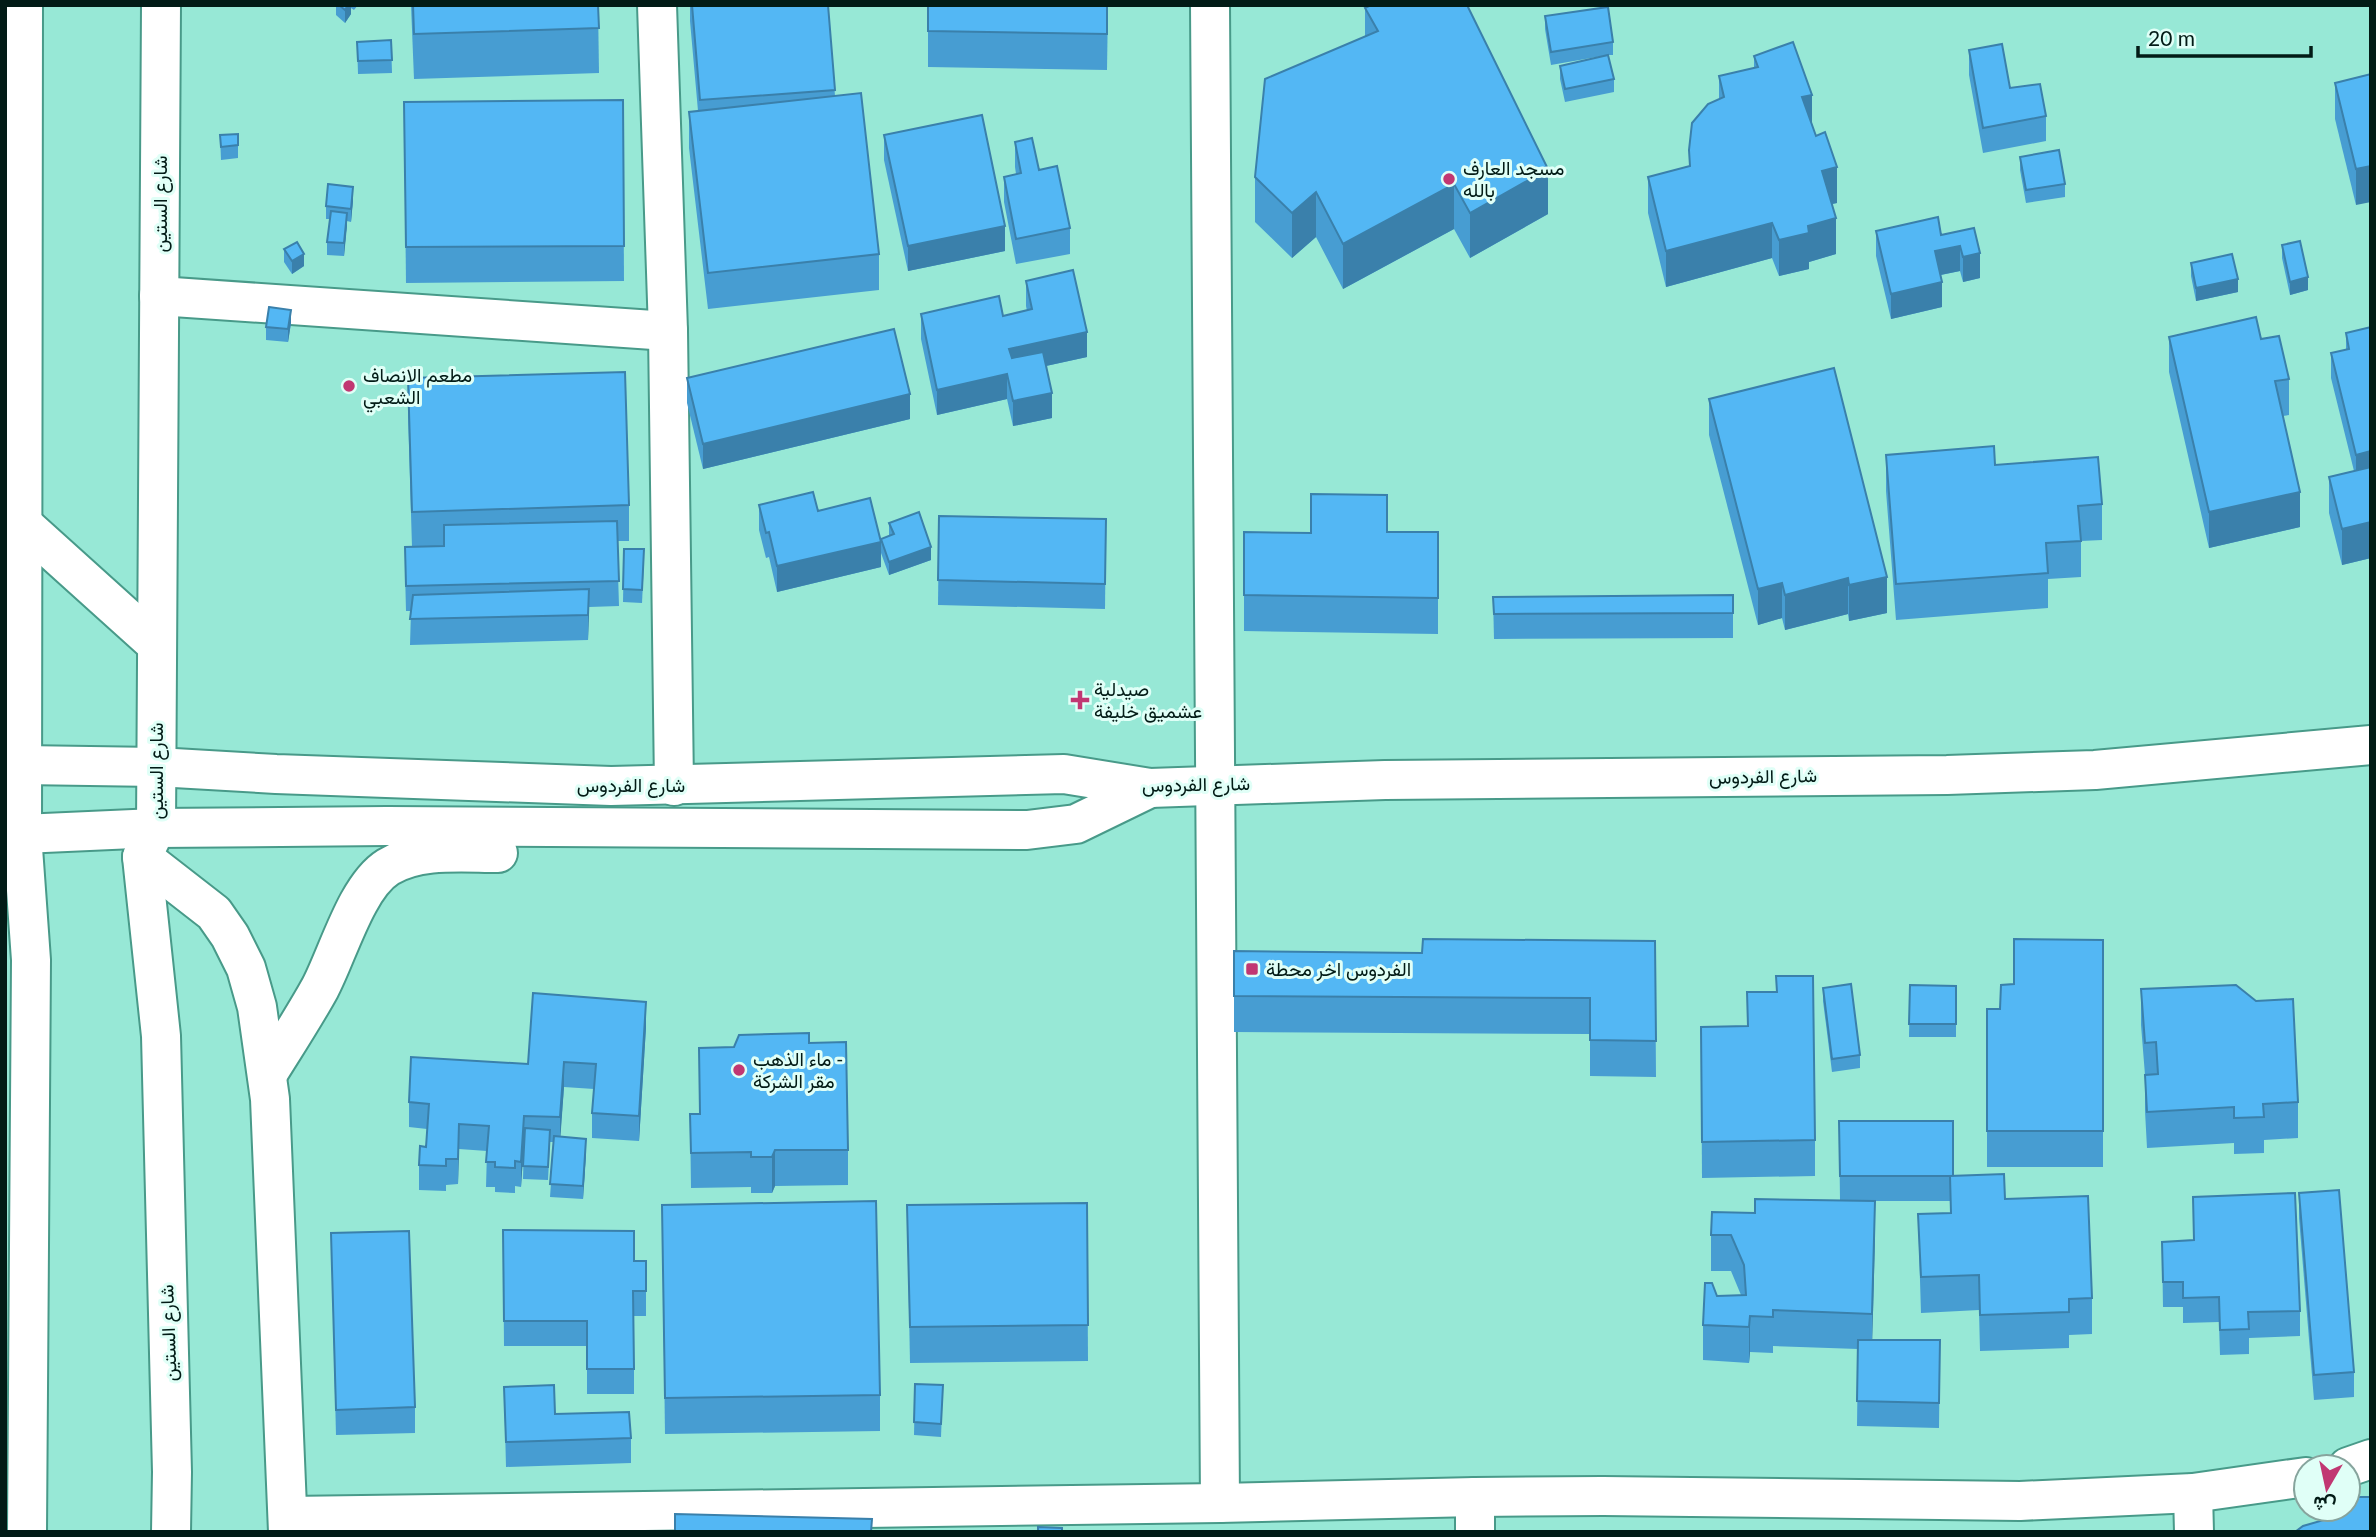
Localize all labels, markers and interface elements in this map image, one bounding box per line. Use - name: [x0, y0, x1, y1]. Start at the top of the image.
- scale bar: [2138, 14, 2311, 58]
- text: 20 m: [2148, 25, 2195, 50]
- street label: شارع الستين: [148, 155, 173, 253]
- place label: مسجد العارف بالله: [1463, 156, 1565, 202]
- marker: مسجد العارف بالله: [1441, 171, 1457, 187]
- place label: مطعم الانصاف الشعبي: [363, 363, 472, 413]
- marker: مطعم الانصاف الشعبي: [341, 378, 357, 394]
- place label: صيدلية عشميق خليفة: [1094, 677, 1202, 723]
- marker: صيدلية عشميق خليفة: [1072, 692, 1088, 708]
- street label: شارع الستين: [144, 722, 169, 820]
- street label: شارع الفردوس: [1709, 763, 1817, 790]
- street label: شارع الفردوس: [1142, 771, 1250, 798]
- street label: شارع الفردوس: [577, 773, 685, 798]
- place label: الفردوس اخر محطة: [1266, 957, 1411, 981]
- marker: الفردوس اخر محطة: [1244, 961, 1260, 977]
- place label: ماء الذهب - مقر الشركة: [753, 1047, 843, 1093]
- marker: ماء الذهب - مقر الشركة: [731, 1062, 747, 1078]
- street label: شارع الستين: [154, 1284, 183, 1382]
- north arrow: [2292, 1453, 2362, 1523]
- text: ش: [2311, 1491, 2337, 1518]

